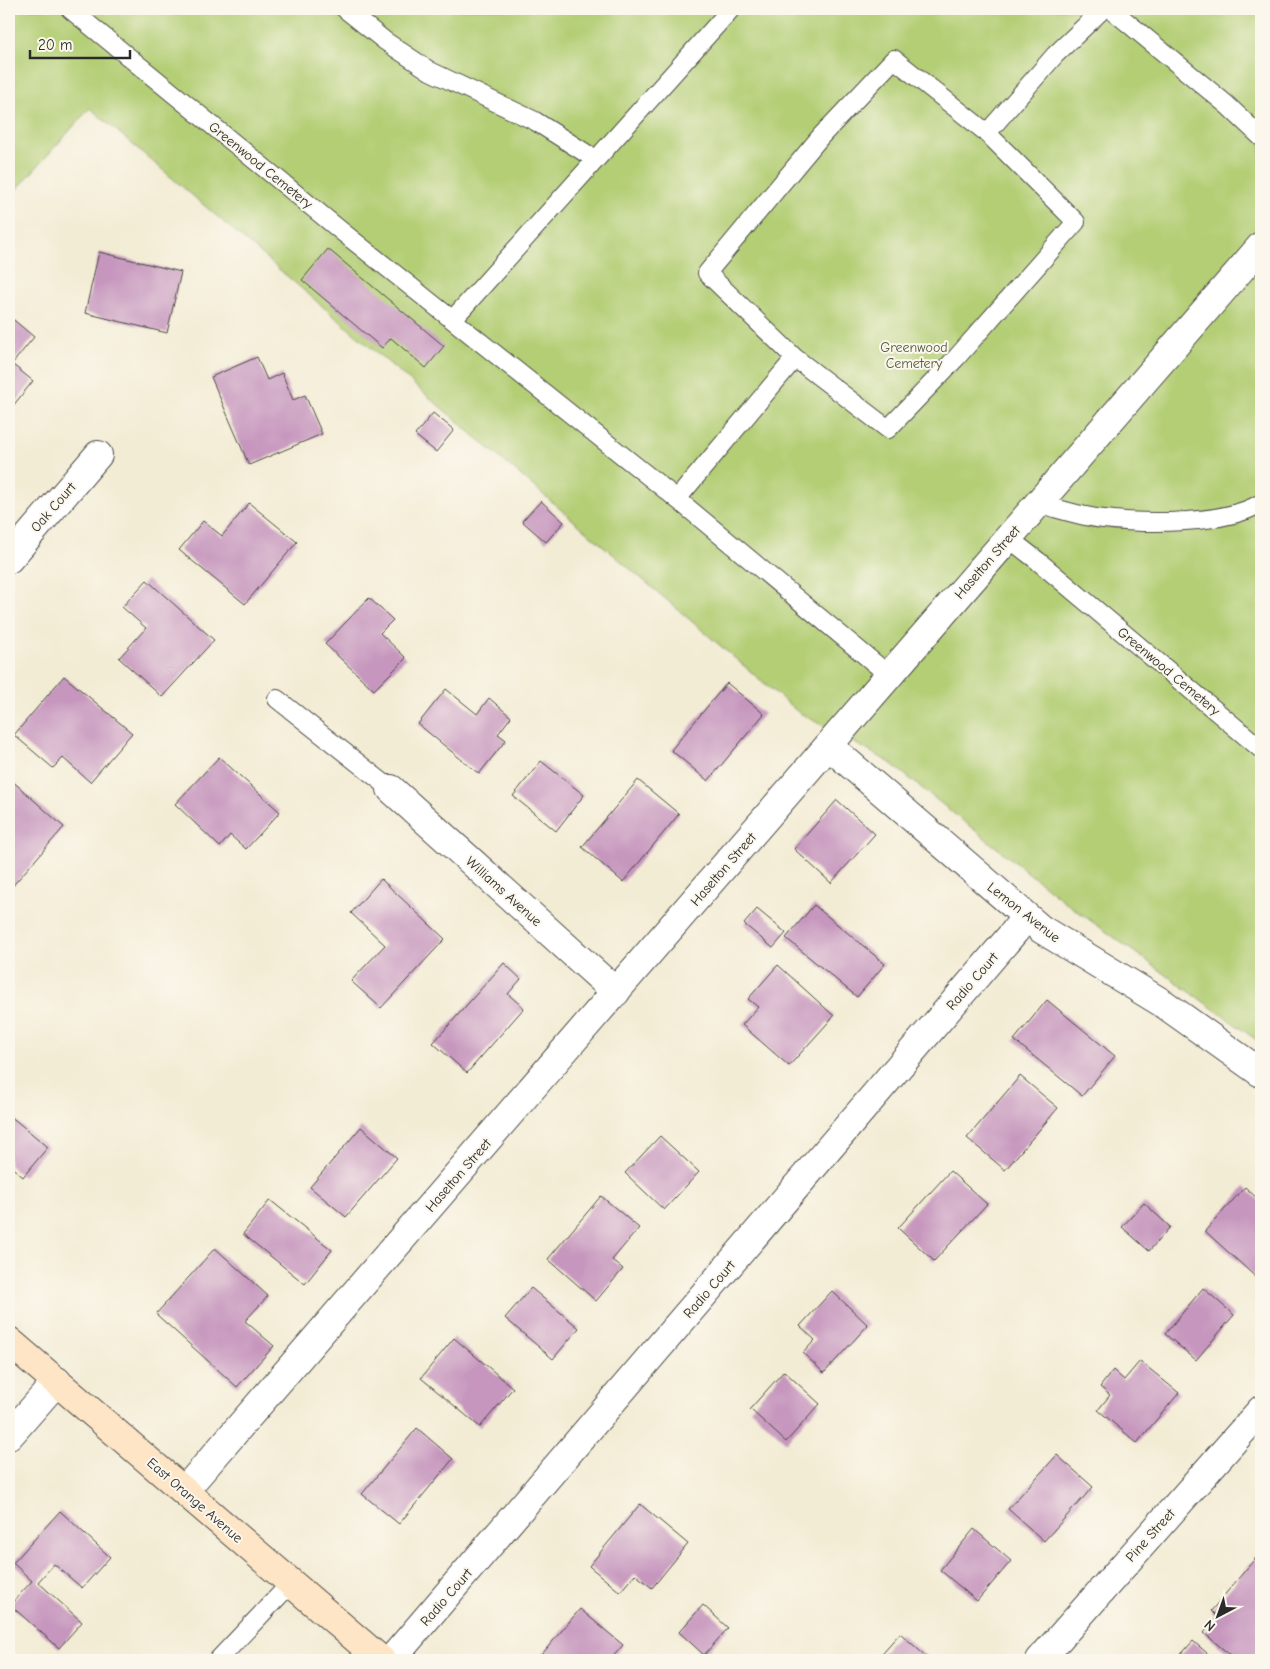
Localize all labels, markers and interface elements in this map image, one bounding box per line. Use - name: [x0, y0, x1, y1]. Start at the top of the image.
- scale bar: [30, 28, 130, 60]
- text: 20 m: [38, 36, 72, 54]
- street label: Greenwood Cemetery: [205, 118, 317, 213]
- park label: Greenwood Cemetery: [880, 339, 948, 372]
- street label: Oak Court: [27, 478, 80, 536]
- street label: Haselton Street: [951, 521, 1025, 603]
- street label: Greenwood Cemetery: [1114, 623, 1224, 720]
- street label: Haselton Street: [687, 828, 761, 910]
- street label: Williams Avenue: [462, 853, 545, 930]
- street label: Lemon Avenue: [984, 879, 1064, 946]
- street label: Radio Court: [943, 948, 1003, 1014]
- street label: Haselton Street: [422, 1134, 496, 1216]
- street label: Radio Court: [680, 1256, 740, 1322]
- street label: East Orange Avenue: [143, 1454, 246, 1547]
- street label: Pine Street: [1122, 1505, 1179, 1565]
- street label: Radio Court: [417, 1564, 477, 1630]
- north arrow: [1192, 1592, 1242, 1642]
- text: N: [1201, 1616, 1219, 1635]

